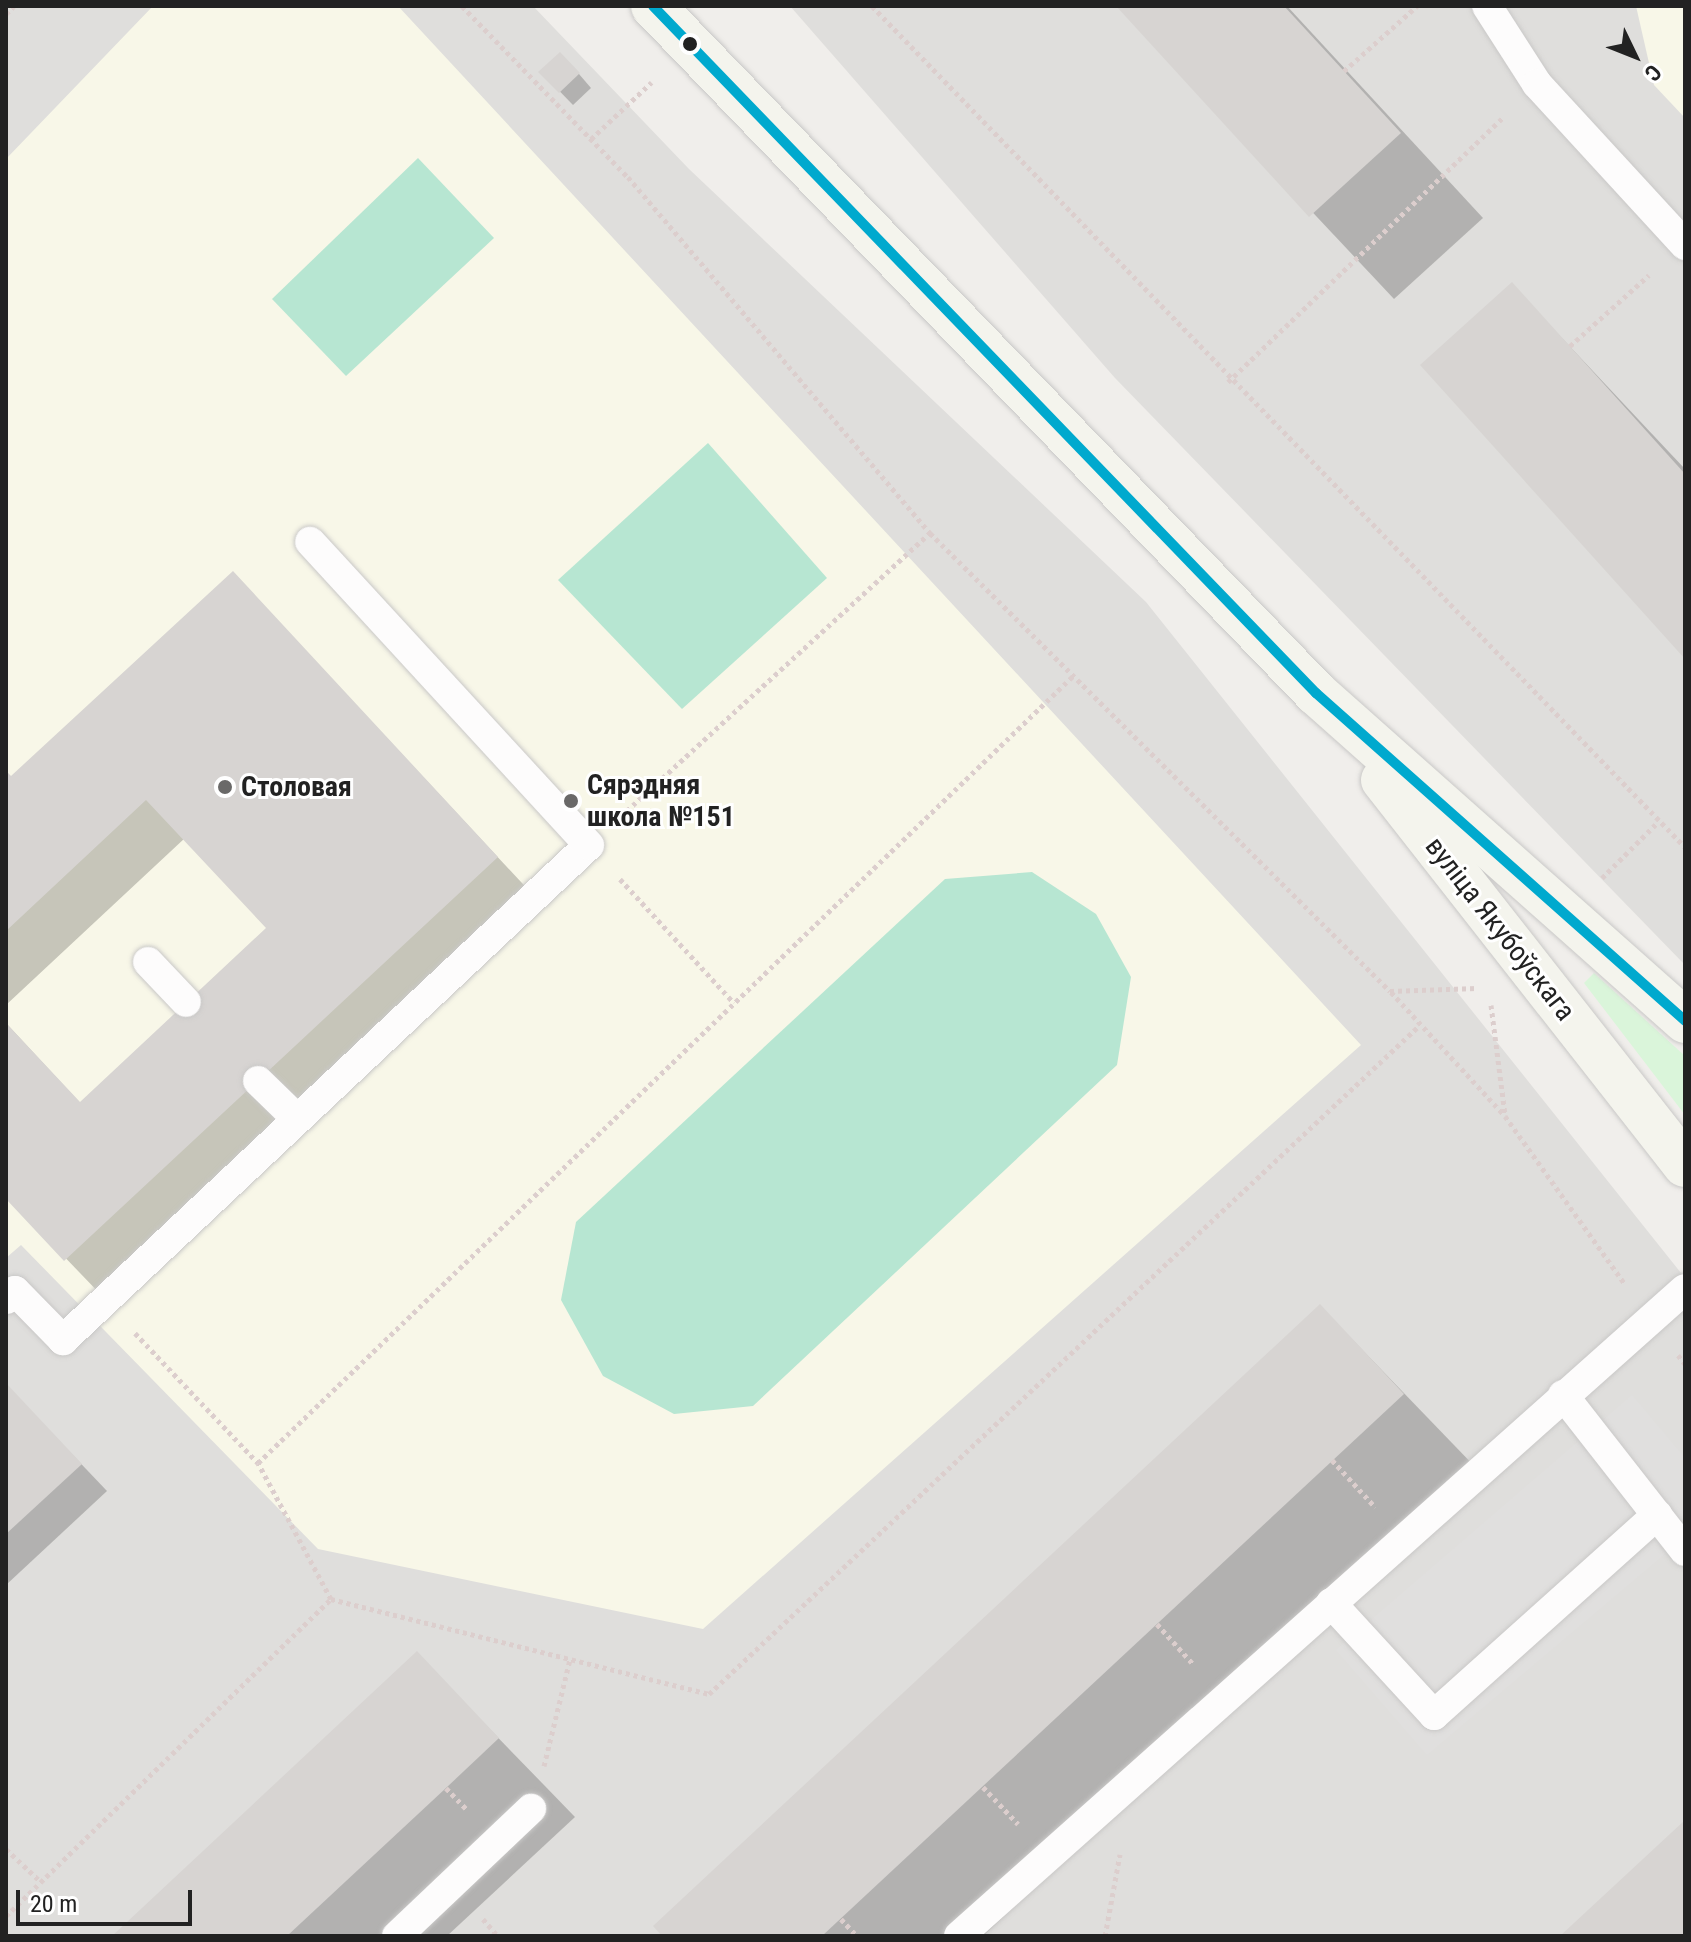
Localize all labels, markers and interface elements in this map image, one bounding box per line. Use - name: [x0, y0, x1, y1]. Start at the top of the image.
- north arrow: [1595, 16, 1675, 96]
- unlabelled marker: [682, 36, 698, 52]
- text: С: [1640, 60, 1666, 86]
- place label: Сярэдняя школа №151: [587, 768, 735, 834]
- place label: Столовая: [241, 770, 352, 804]
- marker: Столовая: [216, 778, 234, 796]
- marker: Сярэдняя школа №151: [562, 792, 580, 810]
- street label: вуліца Якубоўскага: [1418, 831, 1582, 1027]
- scale bar: [20, 1874, 196, 1924]
- text: 20 m: [30, 1890, 77, 1918]

